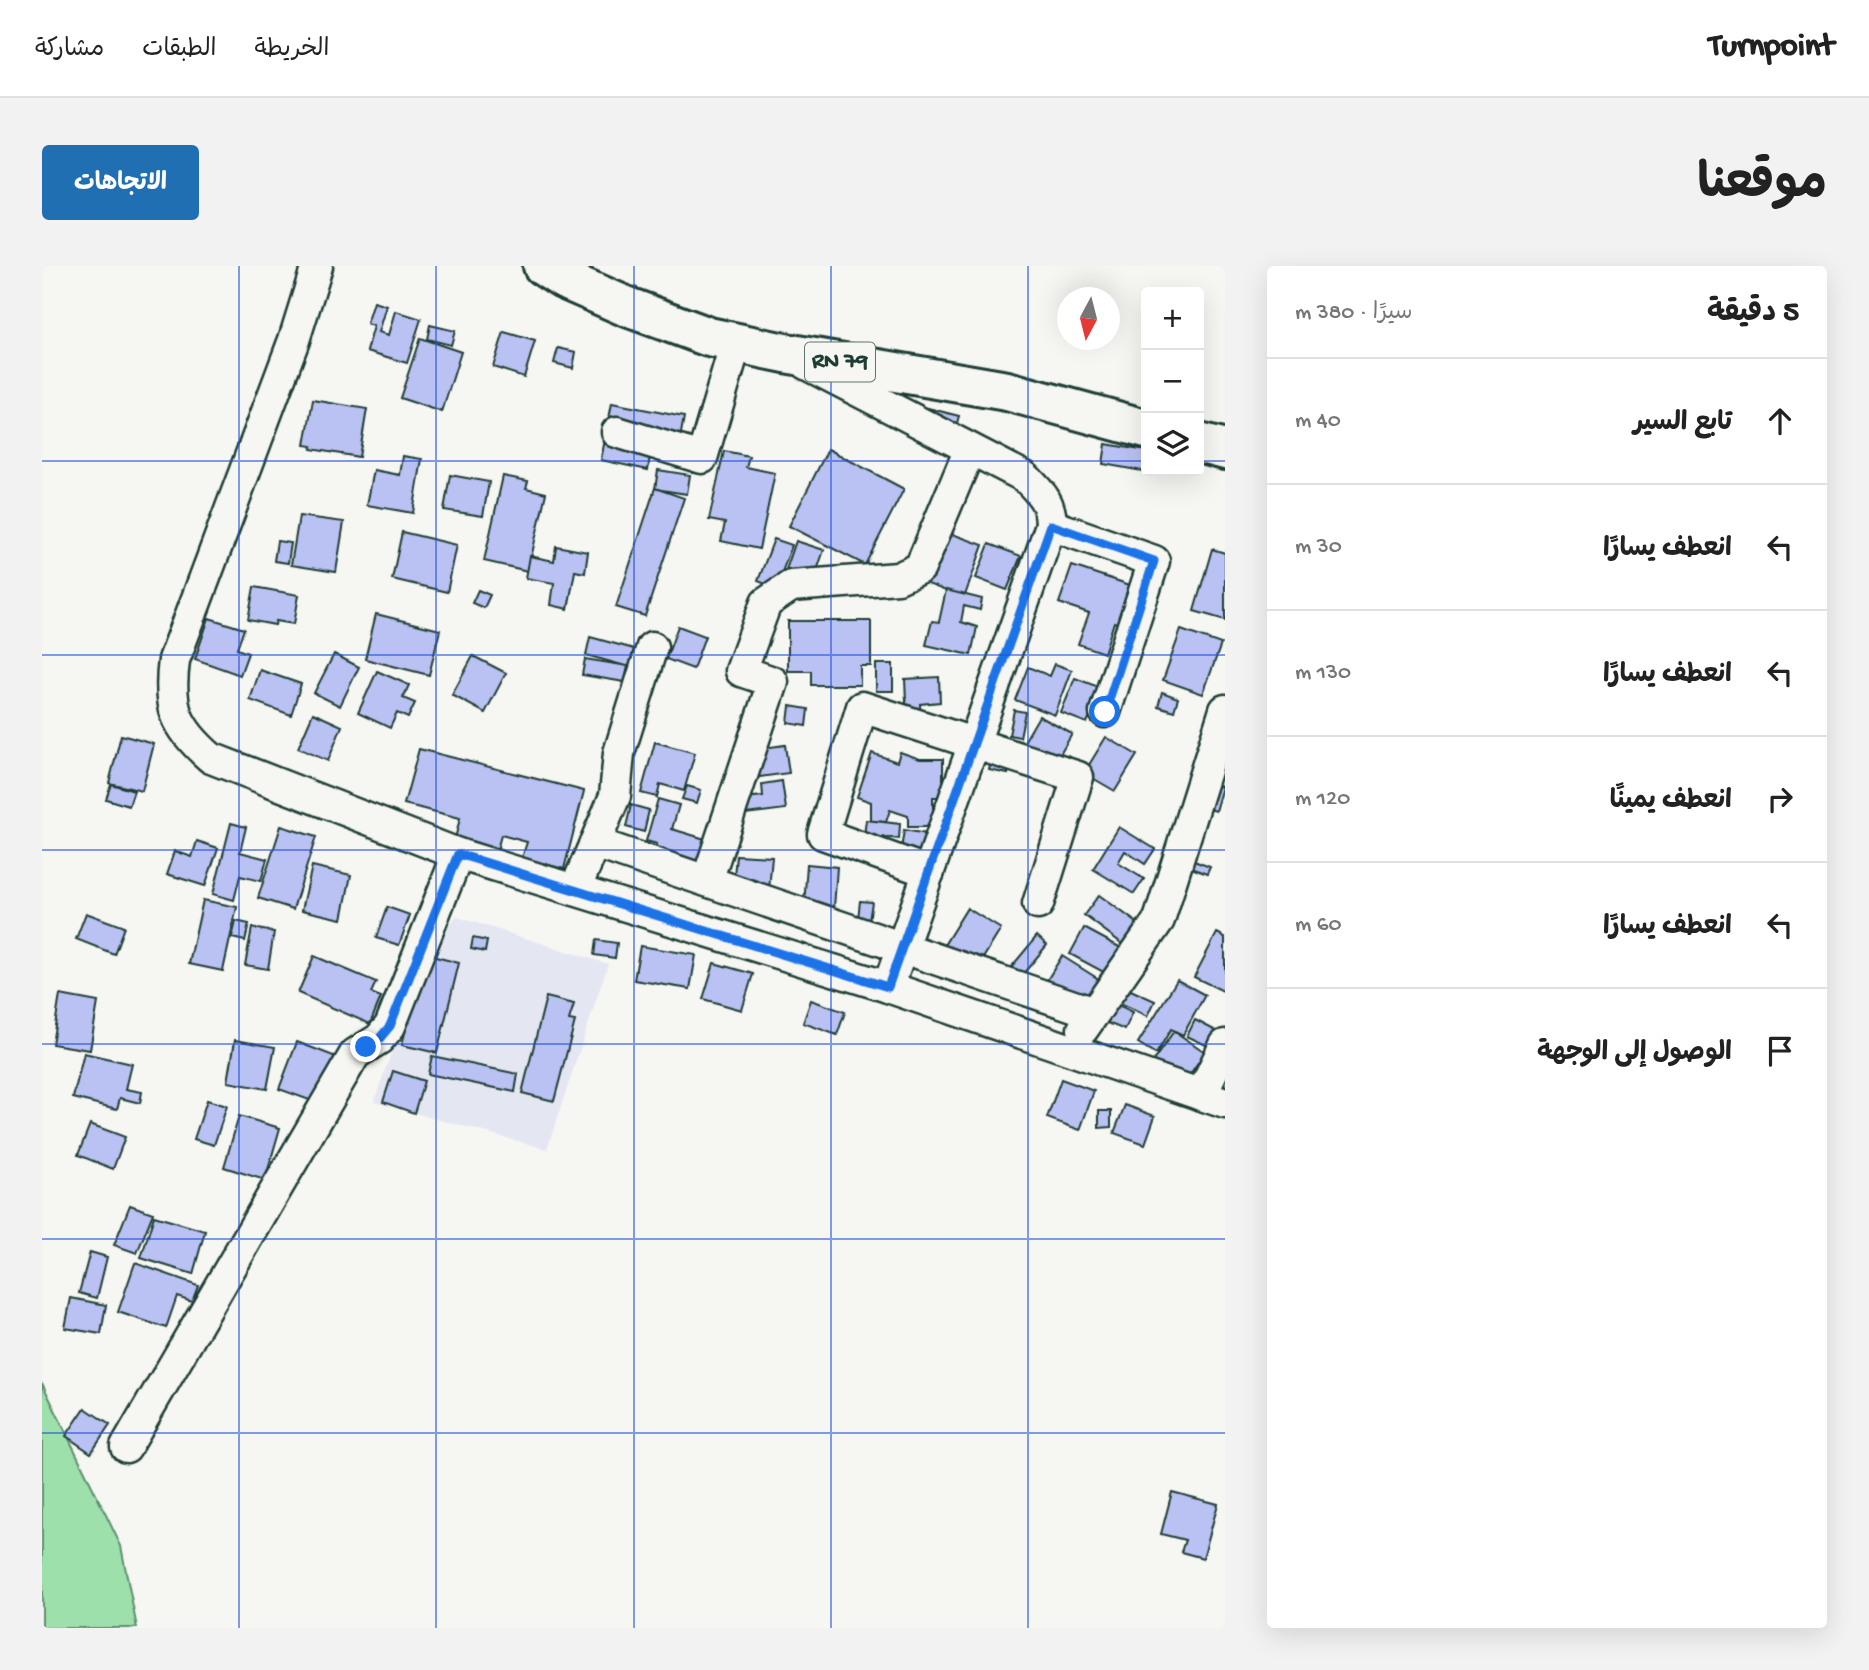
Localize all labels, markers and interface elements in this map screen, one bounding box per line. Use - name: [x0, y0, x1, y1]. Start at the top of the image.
- text: Turnpoint: [1709, 29, 1834, 67]
- text: مشاركة: [35, 36, 104, 65]
- text: الطبقات: [142, 36, 217, 65]
- text: الخريطة: [255, 36, 329, 65]
- button: الاتجاهات: [42, 145, 199, 220]
- text: موقعنا: [1697, 158, 1827, 216]
- north arrow: [1057, 287, 1120, 350]
- map controls: [1141, 287, 1204, 476]
- button: +: [1141, 287, 1204, 350]
- text: 5 دقيقة: [1707, 297, 1799, 332]
- text: سيرًا · 380 m: [1295, 300, 1413, 327]
- road number: RN 79: [805, 342, 875, 382]
- button: −: [1141, 350, 1204, 413]
- icon: ahead: [1761, 402, 1799, 440]
- text: 40 m: [1295, 408, 1341, 435]
- text: تابع السير: [1633, 409, 1732, 440]
- button: layers: [1141, 413, 1204, 476]
- icon: left: [1761, 528, 1799, 566]
- text: 30 m: [1295, 534, 1342, 561]
- text: انعطف يسارًا: [1603, 535, 1732, 566]
- icon: left: [1761, 654, 1799, 692]
- text: 130 m: [1295, 660, 1351, 687]
- text: انعطف يسارًا: [1603, 661, 1732, 692]
- route start: [1089, 696, 1120, 727]
- icon: right: [1761, 780, 1799, 818]
- text: 120 m: [1295, 786, 1350, 813]
- text: انعطف يمينًا: [1610, 787, 1732, 818]
- icon: left: [1761, 906, 1799, 944]
- text: 60 m: [1295, 912, 1342, 939]
- text: انعطف يسارًا: [1603, 913, 1732, 944]
- route end: [350, 1031, 381, 1062]
- icon: arrive: [1761, 1032, 1799, 1070]
- text: الوصول إلى الوجهة: [1537, 1039, 1732, 1070]

